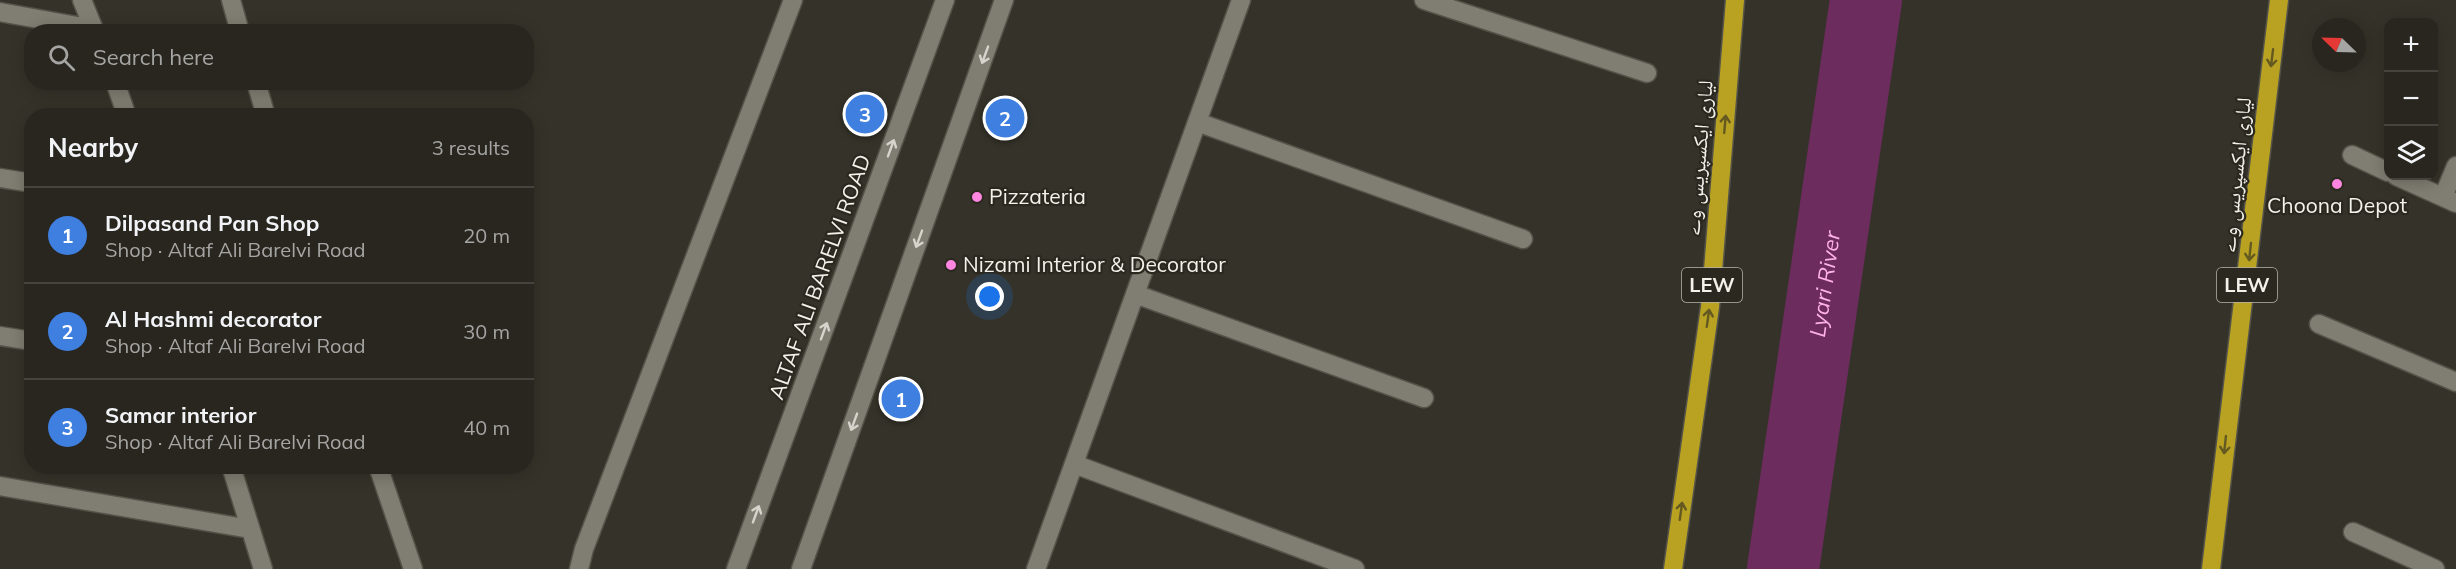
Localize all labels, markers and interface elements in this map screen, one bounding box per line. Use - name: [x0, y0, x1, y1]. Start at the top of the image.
- north arrow: [2312, 18, 2366, 72]
- map controls: [2384, 18, 2438, 180]
- button: +: [2384, 18, 2438, 72]
- search box: [24, 24, 534, 90]
- icon: search: [45, 41, 78, 74]
- text: Search here: [93, 43, 214, 71]
- one-way arrow: [978, 45, 989, 64]
- one-way arrow: [2266, 48, 2277, 67]
- button: −: [2384, 72, 2438, 126]
- street label: لیاری ایکسپریس وے: [1678, 79, 1719, 237]
- pin: 3: [846, 92, 884, 136]
- pin: 2: [986, 96, 1024, 140]
- street label: لیاری ایکسپریس وے: [2214, 96, 2257, 254]
- one-way arrow: [1720, 114, 1731, 134]
- button: layers: [2384, 126, 2438, 180]
- text: Nearby: [48, 131, 138, 164]
- text: 3 results: [432, 135, 510, 160]
- one-way arrow: [886, 139, 897, 158]
- street label: ALTAF ALI BARELVI ROAD: [763, 151, 876, 403]
- marker: Choona Depot: [2330, 177, 2344, 191]
- place label: Pizzateria: [989, 183, 1086, 209]
- marker: Pizzateria: [970, 190, 984, 204]
- place label: Choona Depot: [2267, 192, 2407, 218]
- text: Dilpasand Pan Shop: [105, 209, 319, 237]
- text: 1: [62, 223, 74, 248]
- text: 20 m: [463, 223, 510, 248]
- water label: Lyari River: [1803, 228, 1846, 339]
- one-way arrow: [913, 229, 924, 248]
- text: Shop · Altaf Ali Barelvi Road: [105, 237, 366, 262]
- one-way arrow: [2244, 241, 2255, 261]
- place label: Nizami Interior & Decorator: [963, 251, 1226, 277]
- marker: Nizami Interior & Decorator: [944, 258, 958, 272]
- road number: LEW: [1682, 268, 1742, 302]
- road number: LEW: [2217, 268, 2277, 302]
- your location: [975, 282, 1004, 311]
- text: Al Hashmi decorator: [105, 305, 321, 333]
- one-way arrow: [1703, 309, 1714, 328]
- text: 2: [62, 319, 74, 344]
- text: 30 m: [463, 319, 510, 344]
- one-way arrow: [819, 322, 830, 341]
- text: Shop · Altaf Ali Barelvi Road: [105, 333, 366, 358]
- pin: 1: [882, 376, 920, 422]
- text: Samar interior: [105, 401, 256, 429]
- one-way arrow: [847, 413, 858, 431]
- text: 3: [62, 415, 74, 440]
- text: 40 m: [463, 415, 510, 440]
- text: Shop · Altaf Ali Barelvi Road: [105, 429, 366, 454]
- one-way arrow: [2219, 435, 2230, 455]
- one-way arrow: [1676, 502, 1687, 521]
- one-way arrow: [752, 505, 763, 524]

